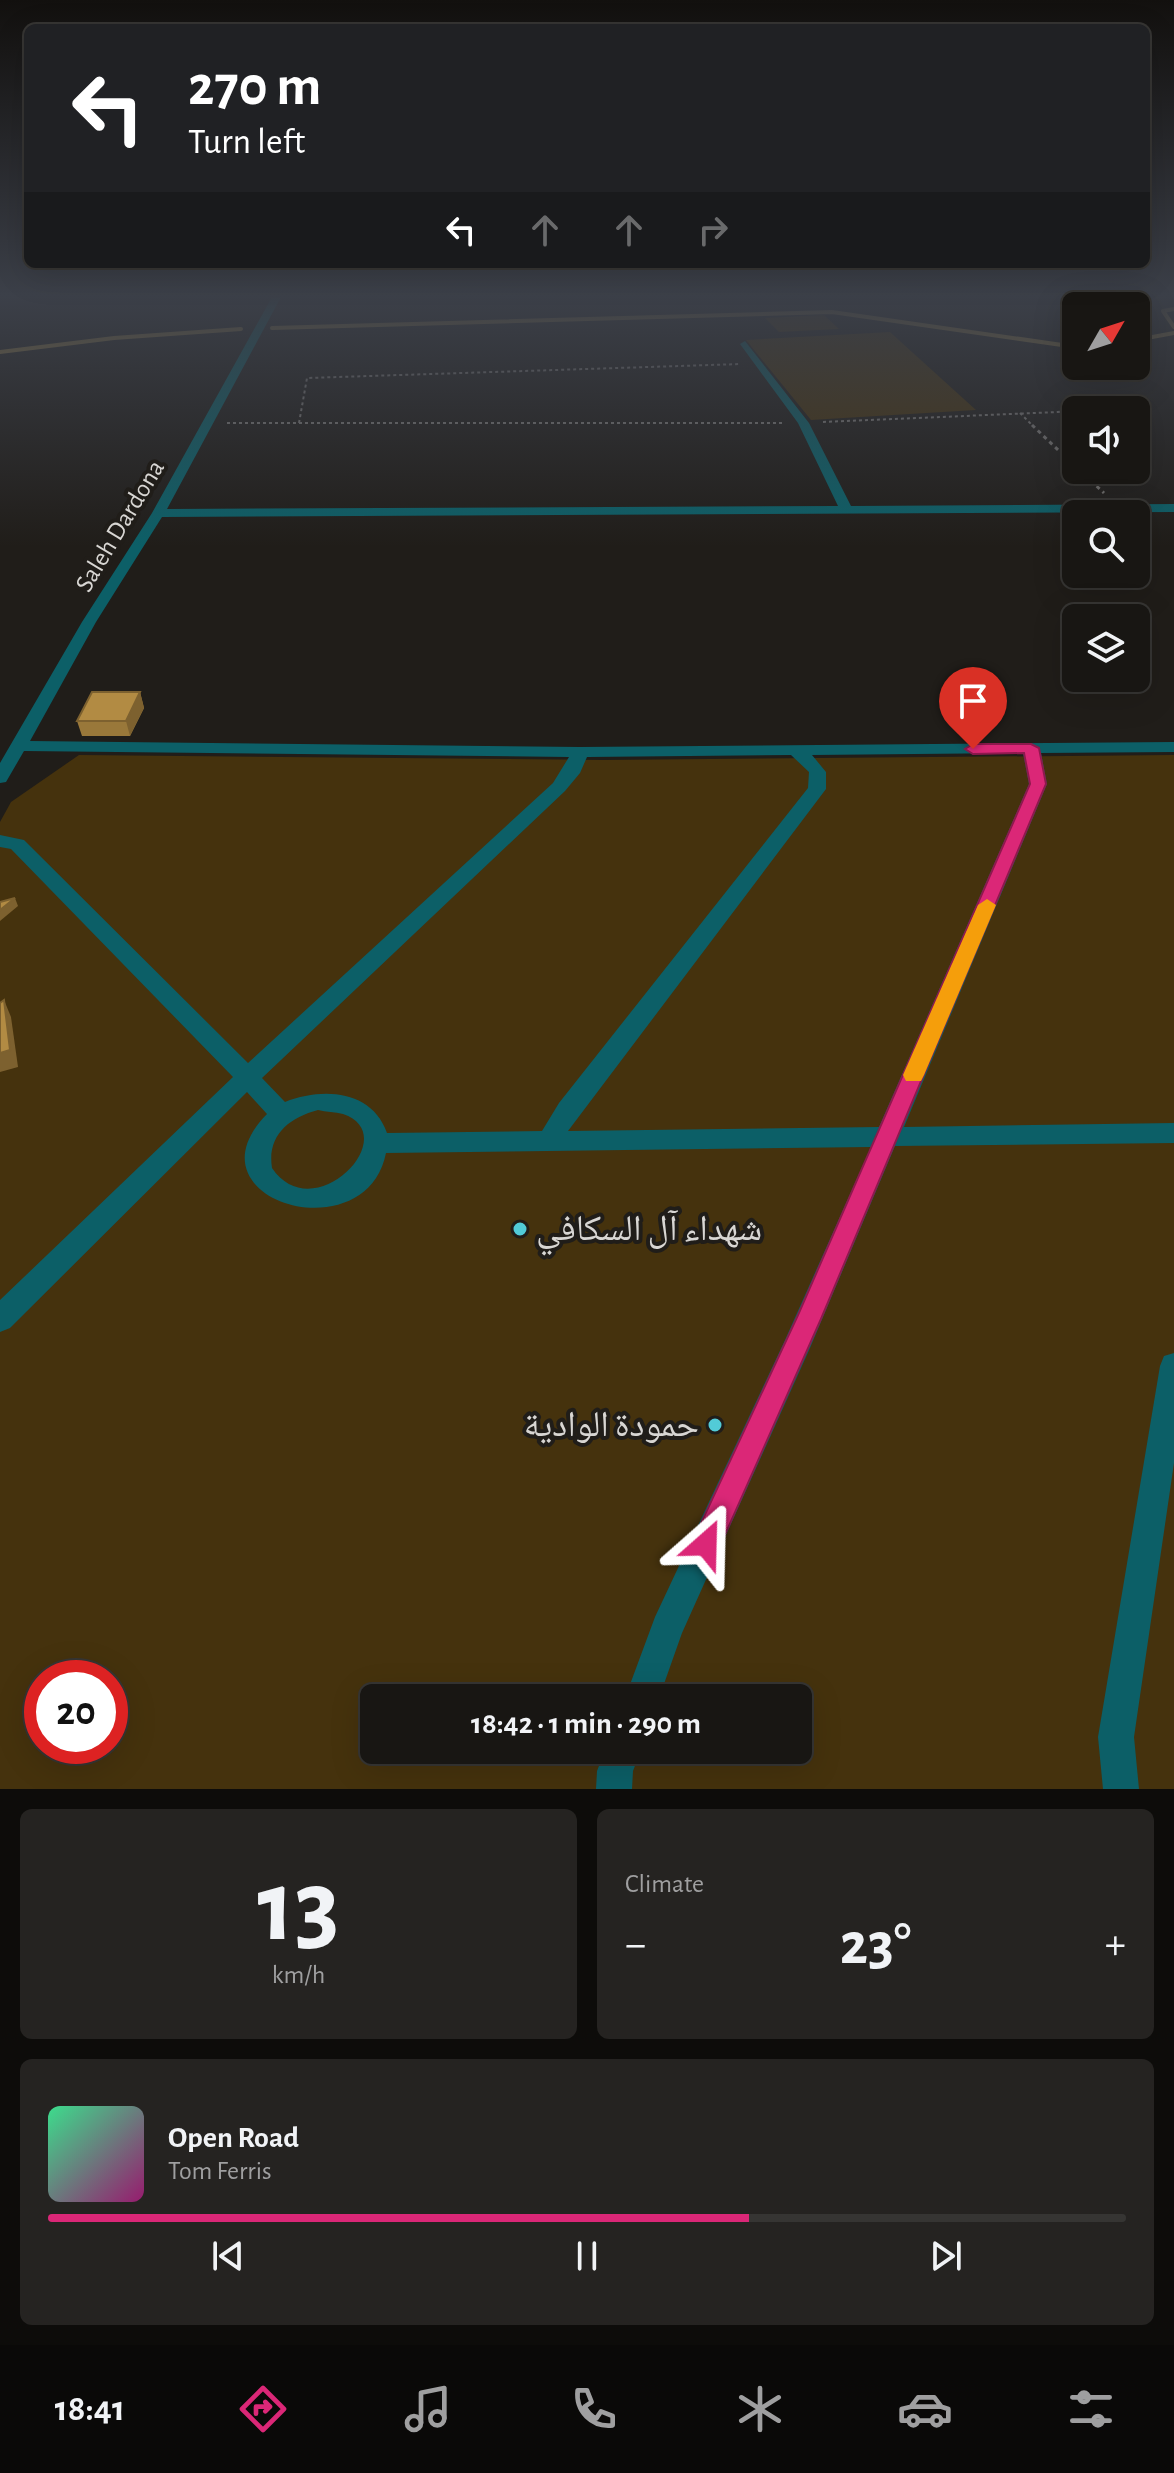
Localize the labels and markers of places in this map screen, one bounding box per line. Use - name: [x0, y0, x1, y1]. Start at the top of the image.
- pin: [939, 667, 1007, 749]
- place label: شهداء آل السكافي: [536, 1210, 762, 1256]
- marker: شهداء آل السكافي: [511, 1220, 529, 1238]
- place label: حمودة الوادية: [524, 1407, 699, 1444]
- marker: حمودة الوادية: [706, 1416, 724, 1434]

